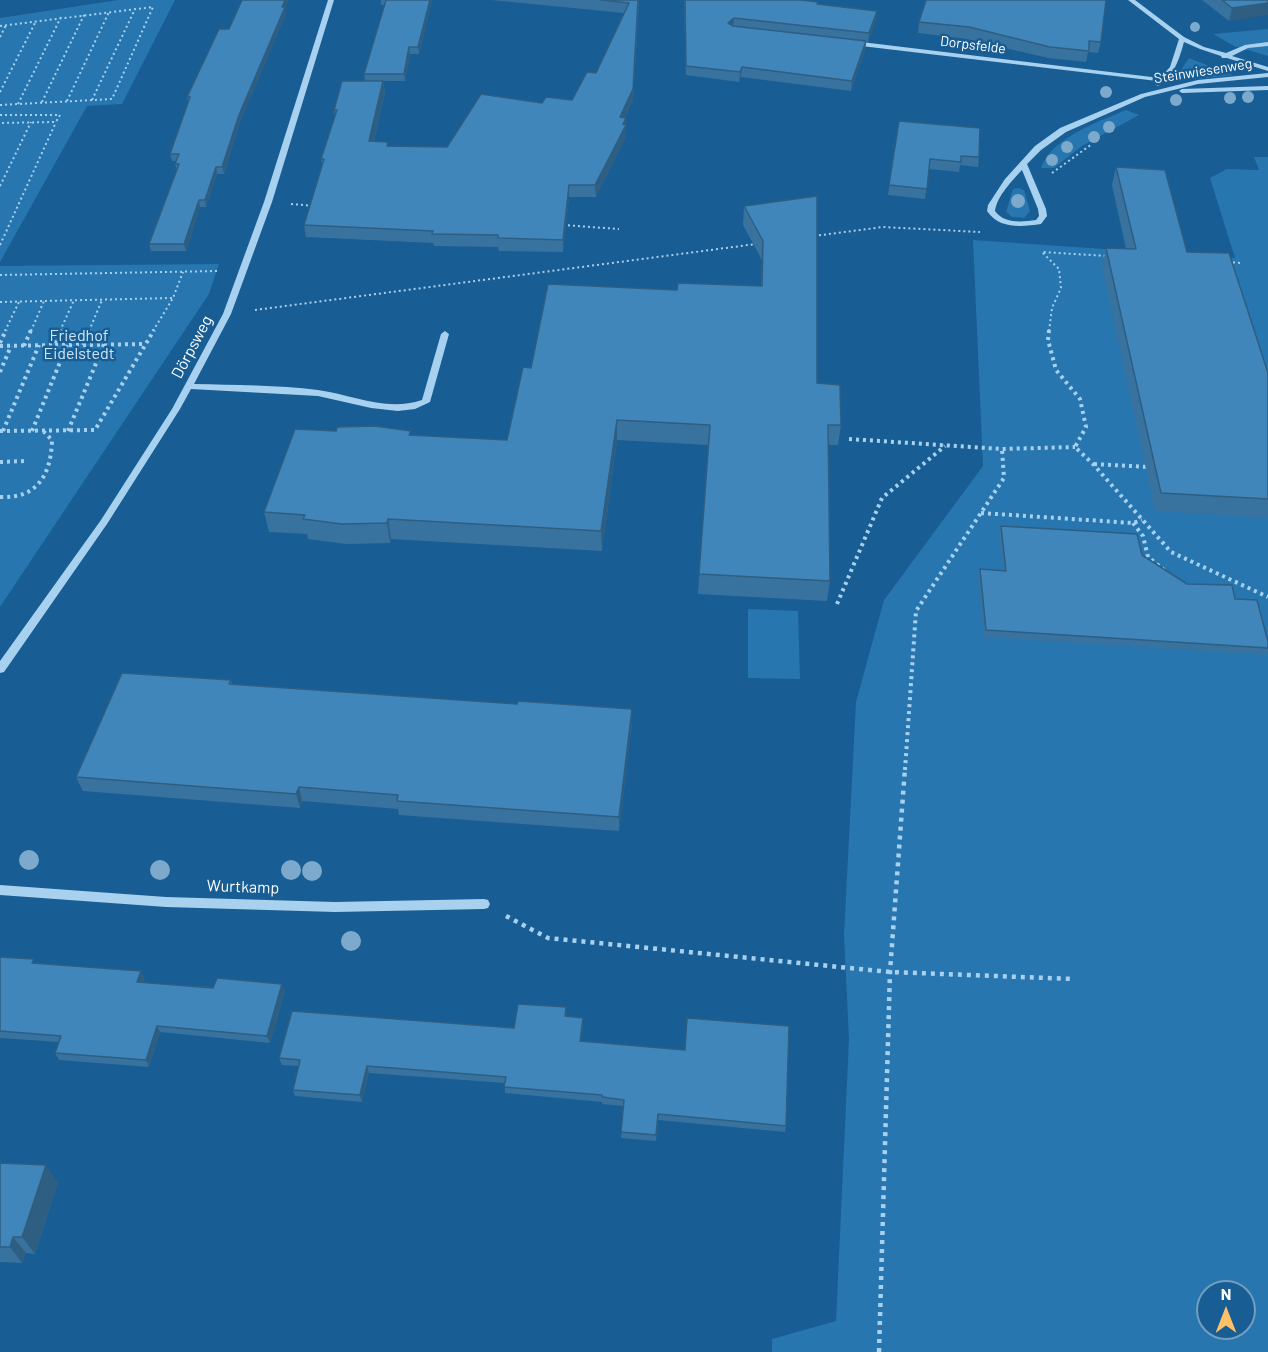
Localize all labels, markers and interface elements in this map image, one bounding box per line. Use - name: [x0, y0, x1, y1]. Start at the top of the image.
- street label: Dorpsfelde: [939, 33, 1007, 57]
- street label: Steinwiesenweg: [1153, 55, 1253, 87]
- street label: Dörpsweg: [167, 312, 217, 382]
- park label: Friedhof Eidelstedt: [43, 326, 115, 364]
- street label: Wurtkamp: [206, 876, 280, 898]
- north arrow: [1196, 1280, 1256, 1340]
- text: N: [1221, 1284, 1231, 1303]

